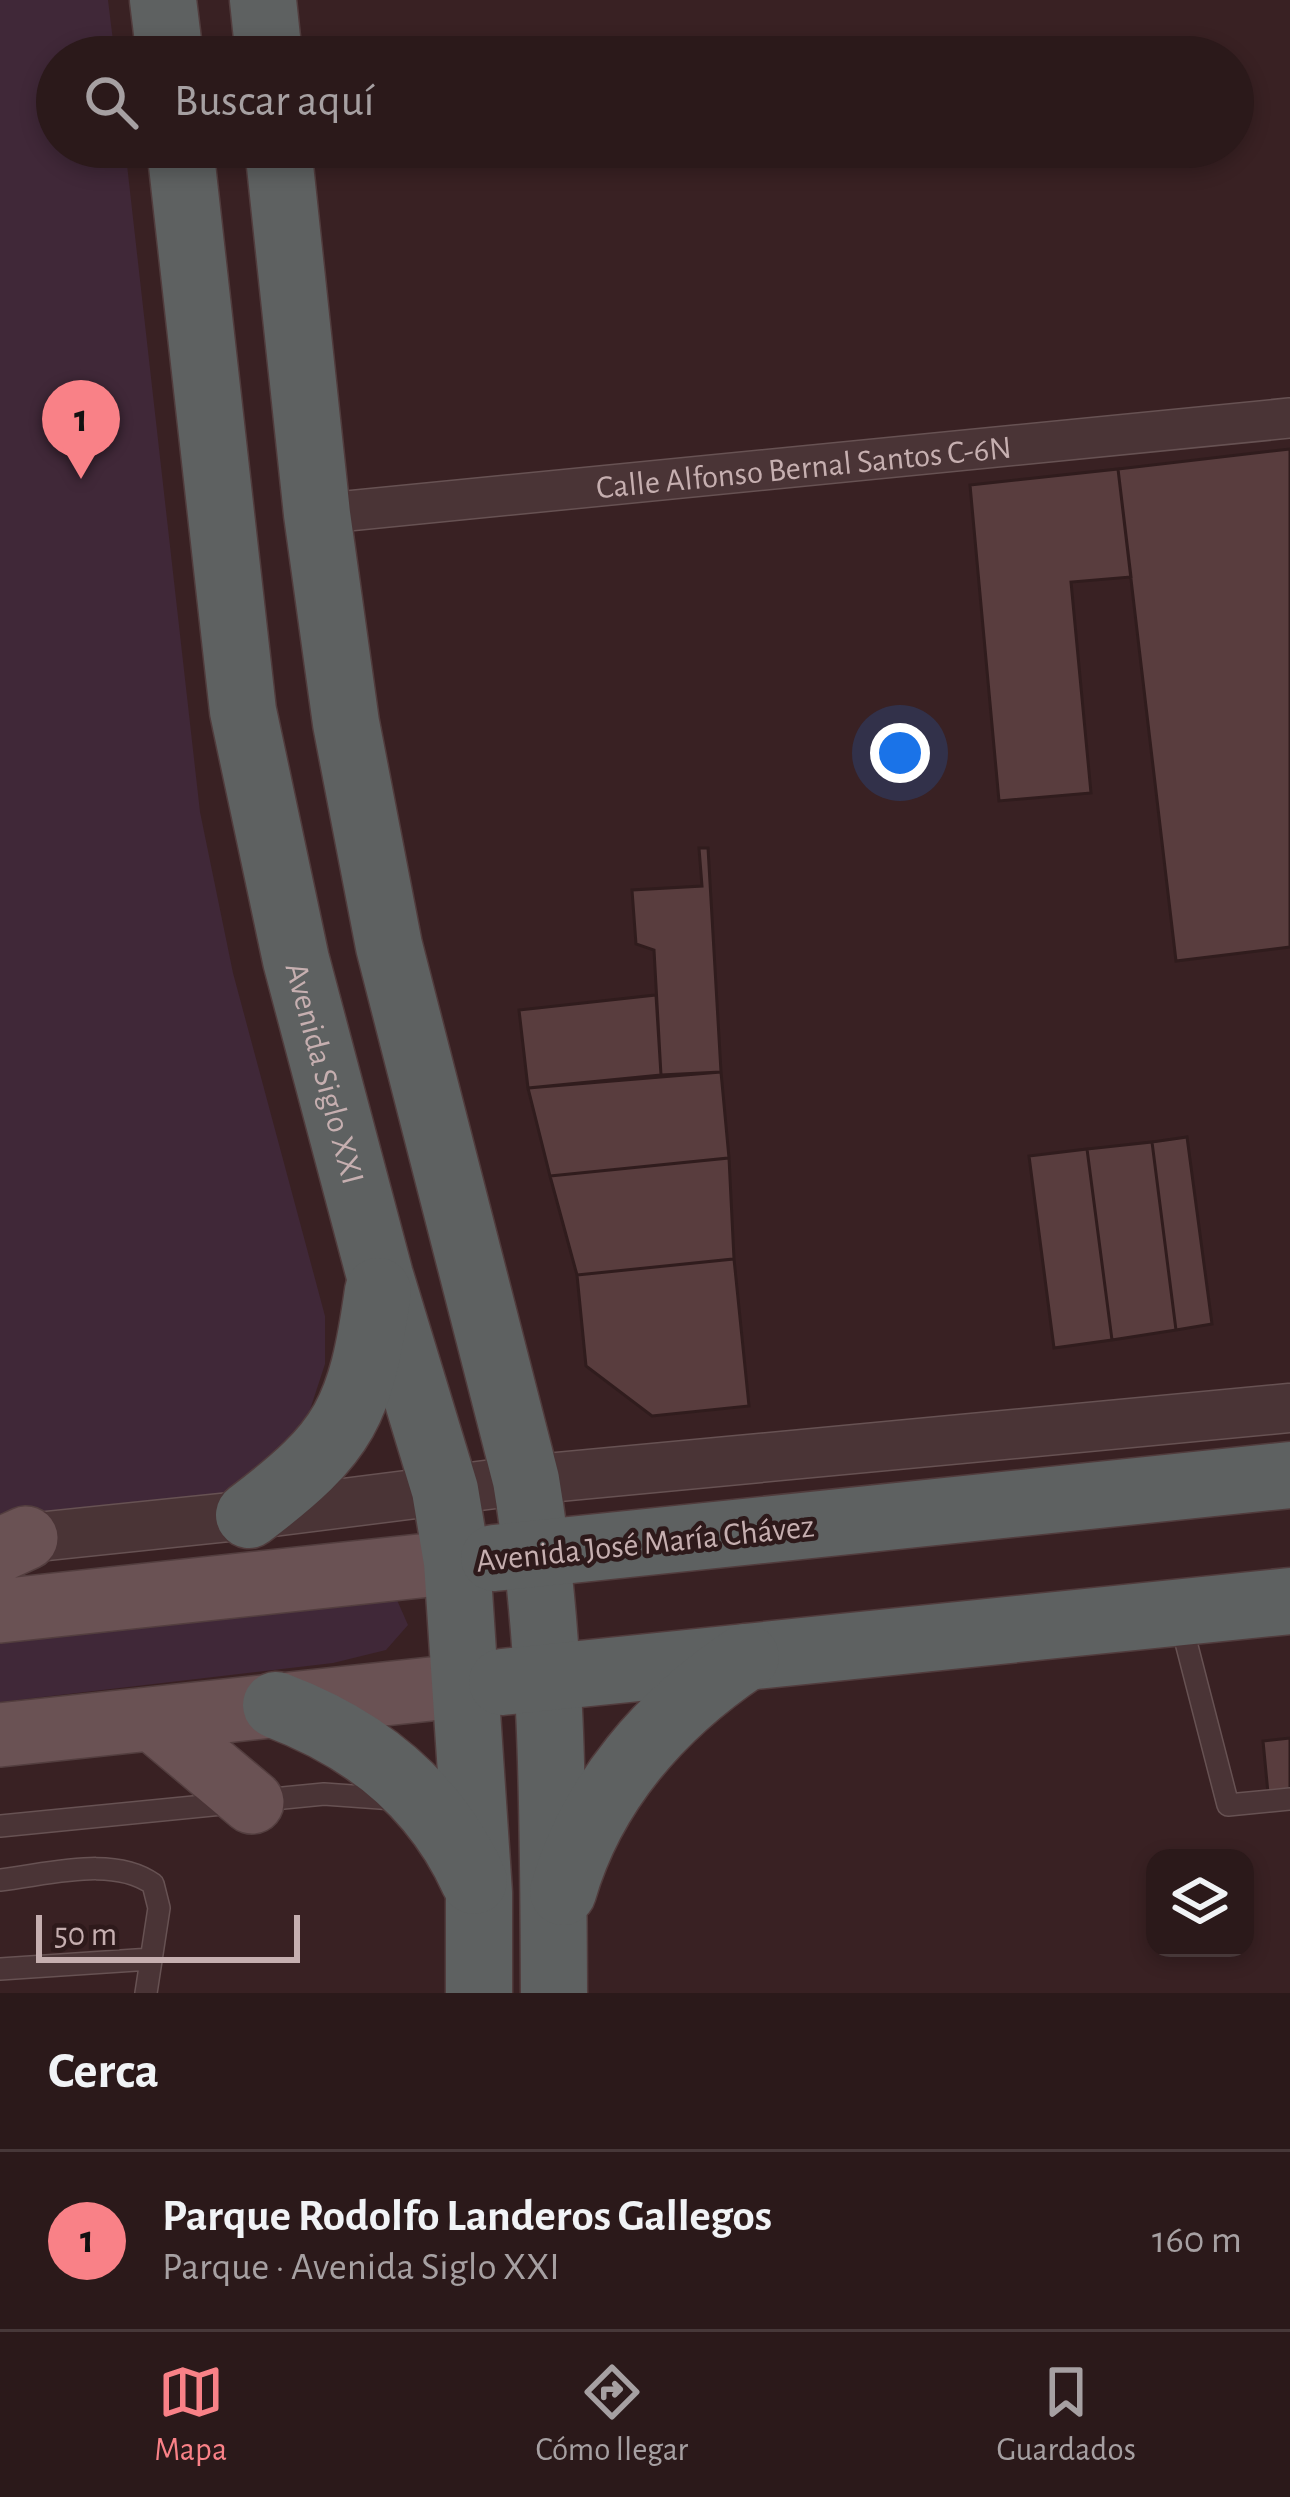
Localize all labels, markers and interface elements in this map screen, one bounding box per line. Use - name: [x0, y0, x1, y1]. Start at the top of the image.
- search box: [36, 36, 1254, 168]
- icon: search: [78, 69, 144, 135]
- text: Buscar aquí: [174, 79, 374, 124]
- pin: 1: [42, 380, 120, 479]
- street label: Calle Alfonso Bernal Santos C-6N: [595, 432, 1013, 505]
- your location: [870, 723, 930, 783]
- street label: Avenida Siglo XXI: [278, 959, 369, 1188]
- street label: Avenida José María Chávez: [474, 1510, 816, 1579]
- map controls: [1146, 1849, 1254, 1957]
- button: layers: [1146, 1849, 1254, 1957]
- scale bar: [36, 1909, 300, 1962]
- text: 50 m: [54, 1919, 117, 1952]
- text: Cerca: [48, 2046, 159, 2097]
- text: Parque Rodolfo Landeros Gallegos: [162, 2194, 772, 2239]
- text: 1: [80, 2221, 94, 2260]
- text: 160 m: [1152, 2221, 1242, 2260]
- text: Parque · Avenida Siglo XXI: [162, 2248, 560, 2287]
- tab: Mapa: [154, 2359, 227, 2471]
- tab: Cómo llegar: [535, 2359, 688, 2471]
- tab: Guardados: [997, 2359, 1136, 2471]

